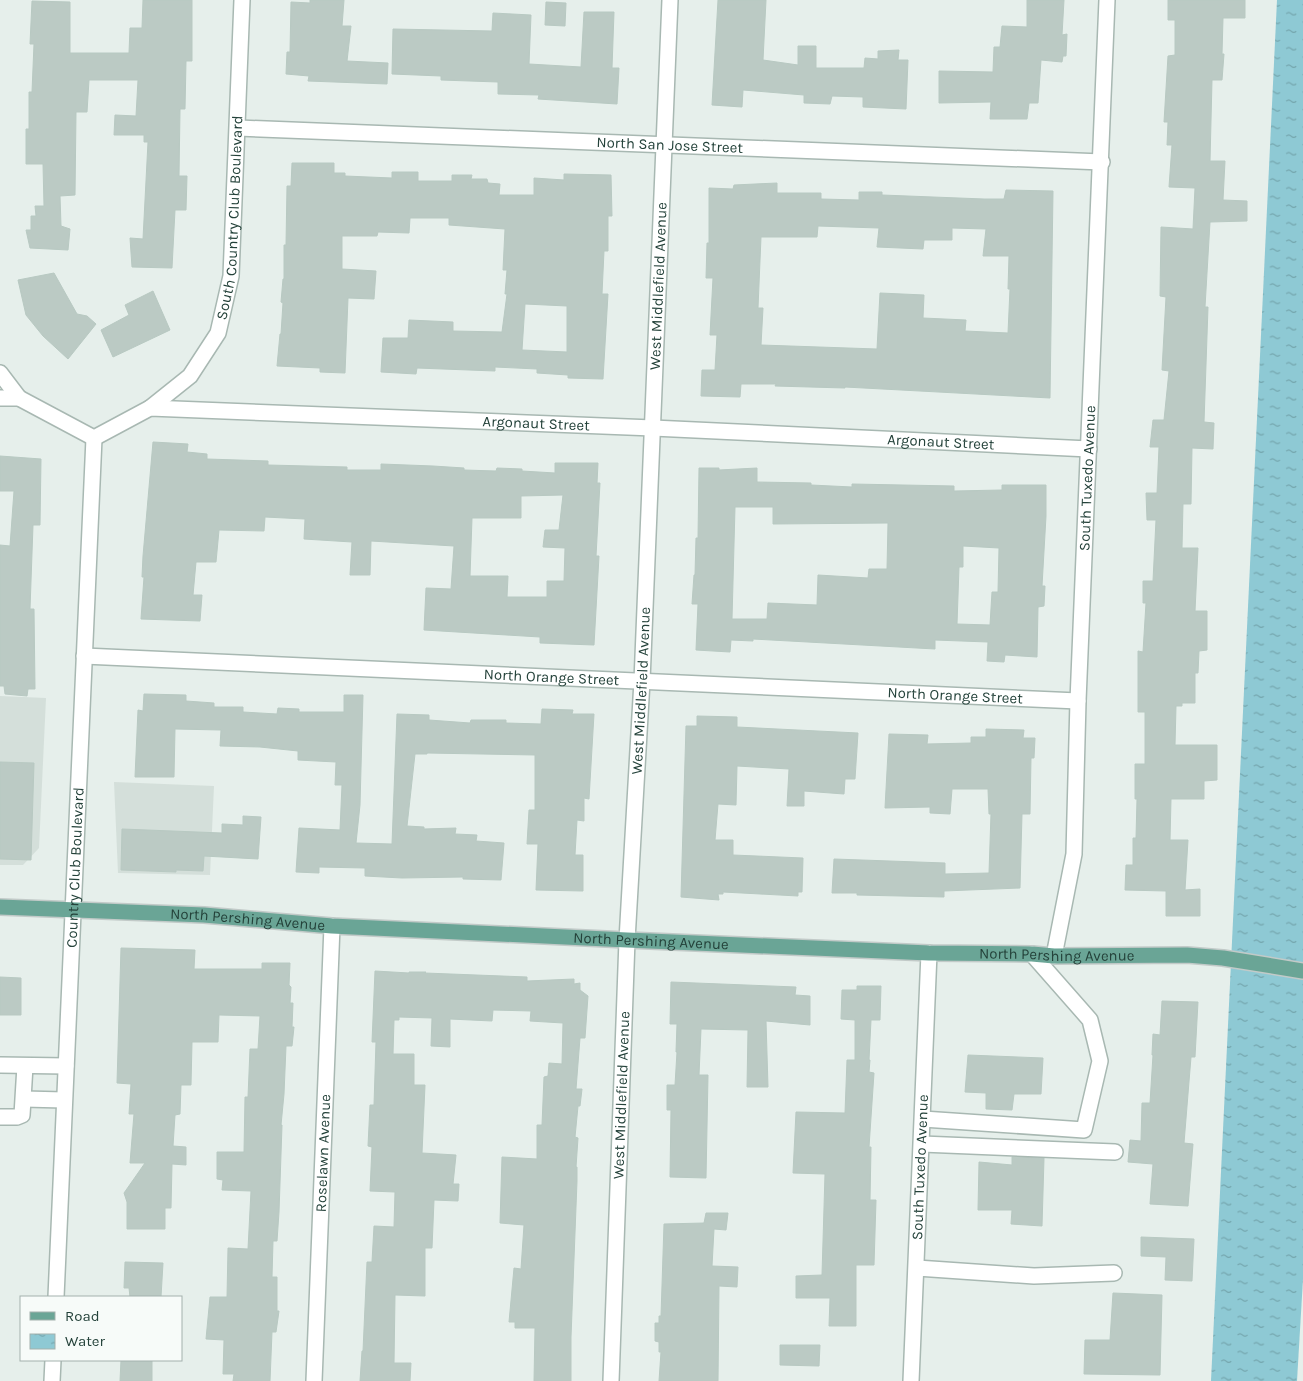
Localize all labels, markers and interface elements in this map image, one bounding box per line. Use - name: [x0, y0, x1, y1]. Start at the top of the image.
- street label: South Country Club Boulevard: [212, 115, 246, 322]
- street label: North San Jose Street: [596, 133, 744, 157]
- street label: West Middlefield Avenue: [646, 202, 671, 370]
- street label: South Tuxedo Avenue: [1075, 405, 1099, 551]
- street label: Argonaut Street: [482, 412, 590, 434]
- street label: Argonaut Street: [887, 430, 995, 453]
- street label: West Middlefield Avenue: [628, 606, 654, 775]
- street label: North Orange Street: [483, 665, 620, 689]
- street label: North Orange Street: [887, 683, 1024, 708]
- street label: Country Club Boulevard: [62, 787, 88, 948]
- street label: North Pershing Avenue: [170, 905, 326, 934]
- street label: North Pershing Avenue: [573, 928, 729, 953]
- street label: North Pershing Avenue: [979, 944, 1135, 965]
- street label: West Middlefield Avenue: [609, 1011, 633, 1179]
- street label: Roselawn Avenue: [312, 1094, 334, 1213]
- street label: South Tuxedo Avenue: [908, 1094, 932, 1240]
- legend: [20, 1296, 182, 1361]
- text: Road: [65, 1307, 100, 1325]
- text: Water: [65, 1332, 106, 1350]

